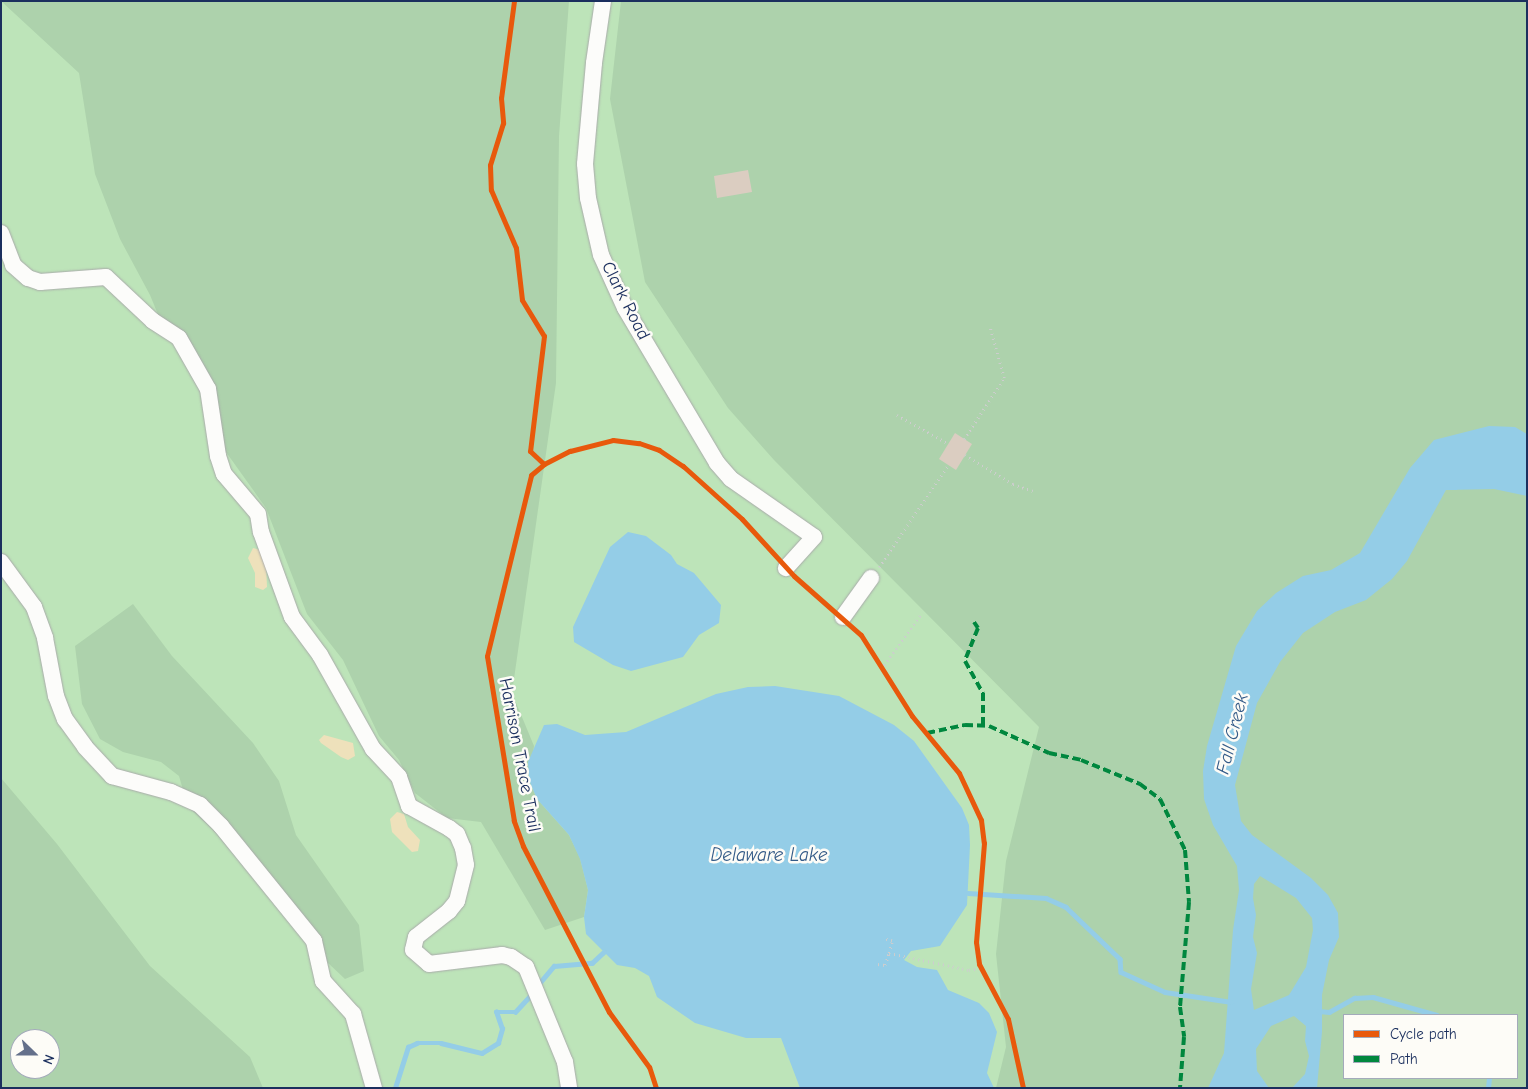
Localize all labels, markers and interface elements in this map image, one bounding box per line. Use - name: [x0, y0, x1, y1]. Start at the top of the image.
- street label: Clark Road: [596, 258, 654, 344]
- street label: Harrison Trace Trail: [493, 676, 545, 834]
- water label: Fall Creek: [1212, 691, 1254, 777]
- water label: Delaware Lake: [710, 845, 828, 867]
- legend: [1343, 1014, 1518, 1079]
- text: Cycle path: [1390, 1025, 1457, 1043]
- north arrow: [10, 1029, 60, 1079]
- text: Path: [1390, 1050, 1418, 1068]
- text: N: [39, 1052, 58, 1067]

